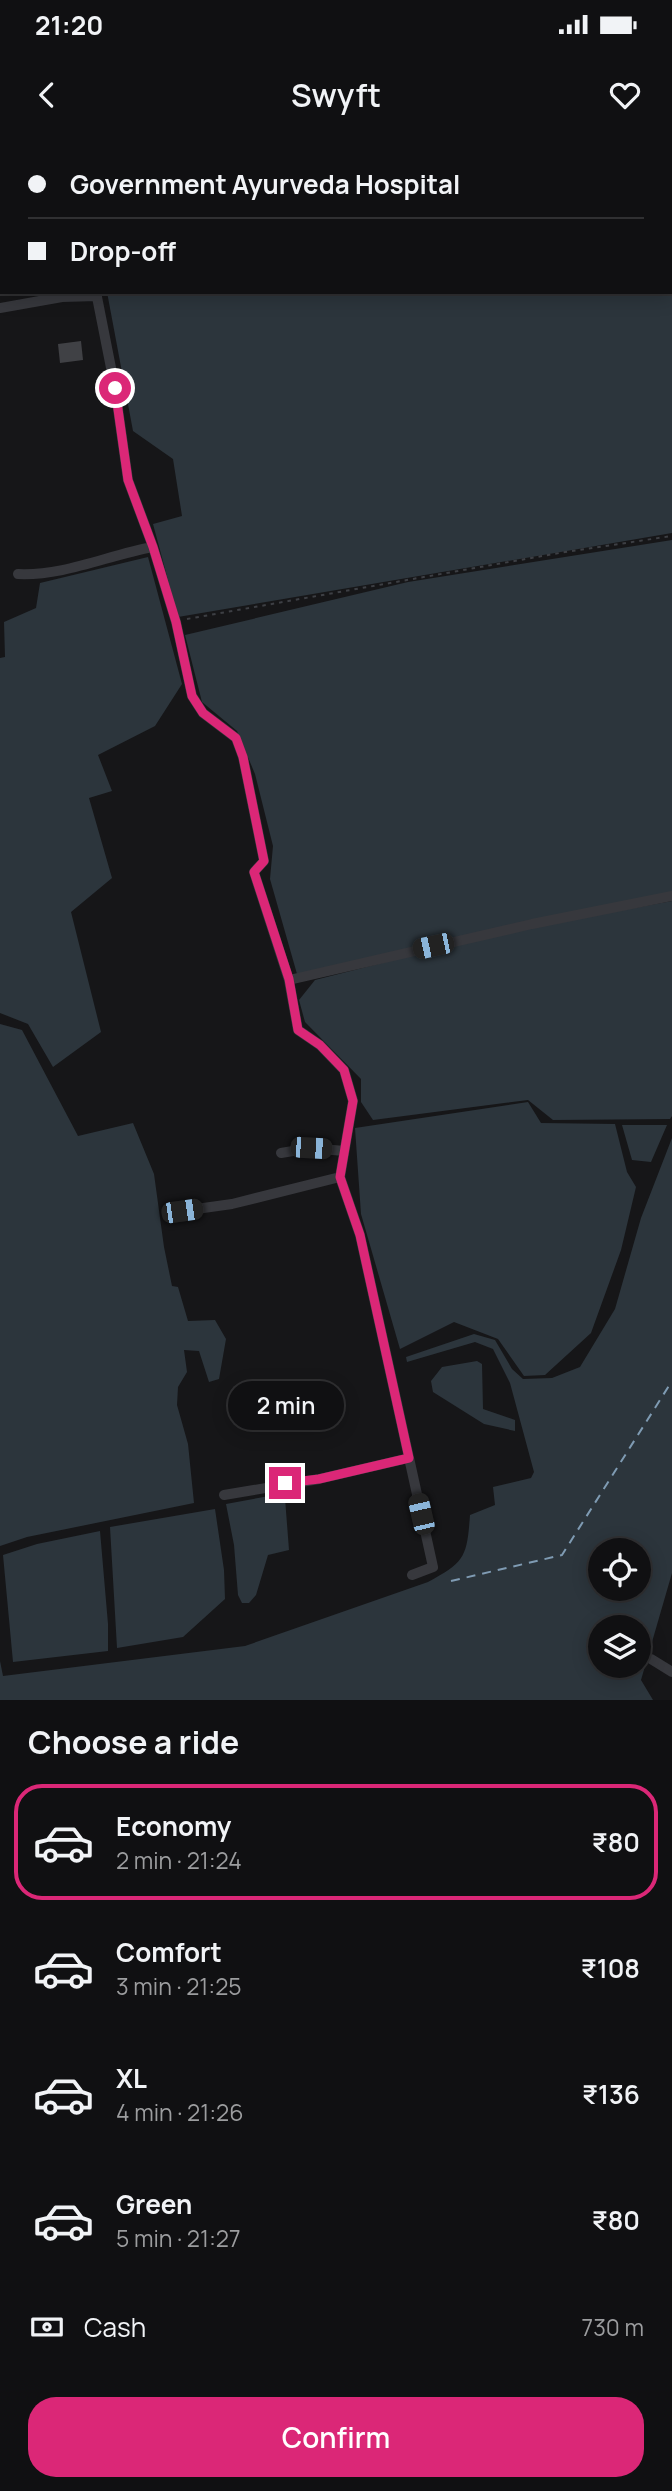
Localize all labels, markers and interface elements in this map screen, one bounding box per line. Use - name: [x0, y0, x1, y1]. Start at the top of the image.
- text: 21:20: [35, 7, 103, 43]
- text: Swyft: [291, 73, 381, 117]
- icon: back: [28, 76, 66, 114]
- icon: heart: [606, 76, 644, 114]
- text: Government Ayurveda Hospital: [70, 166, 460, 202]
- text: Drop-off: [70, 233, 176, 269]
- route start: [99, 372, 131, 404]
- car: [411, 931, 456, 961]
- car: [290, 1136, 333, 1160]
- car: [160, 1198, 205, 1224]
- callout: 2 min: [227, 1382, 343, 1430]
- text: 2 min: [257, 1389, 315, 1421]
- route end: [269, 1467, 301, 1499]
- car: [407, 1491, 436, 1537]
- map controls: [588, 1538, 651, 1678]
- button: locate: [588, 1538, 651, 1601]
- button: layers: [588, 1615, 651, 1678]
- text: Choose a ride: [28, 1720, 239, 1764]
- text: Economy: [116, 1808, 231, 1844]
- icon: car: [32, 1811, 95, 1874]
- text: ₹80: [592, 1824, 640, 1860]
- text: 2 min · 21:24: [116, 1844, 242, 1876]
- text: Comfort: [116, 1934, 222, 1970]
- icon: car: [32, 1937, 95, 2000]
- text: ₹108: [581, 1950, 640, 1986]
- text: 3 min · 21:25: [116, 1970, 242, 2002]
- text: XL: [116, 2060, 147, 2096]
- icon: car: [32, 2063, 95, 2126]
- text: ₹136: [582, 2076, 640, 2112]
- text: 4 min · 21:26: [116, 2096, 243, 2128]
- text: Green: [116, 2186, 192, 2222]
- icon: car: [32, 2189, 95, 2252]
- text: ₹80: [592, 2202, 640, 2238]
- text: 5 min · 21:27: [116, 2222, 240, 2254]
- icon: cash: [28, 2308, 66, 2346]
- text: Cash: [84, 2309, 146, 2345]
- text: 730 m: [582, 2311, 644, 2343]
- button: Confirm: [28, 2397, 644, 2477]

